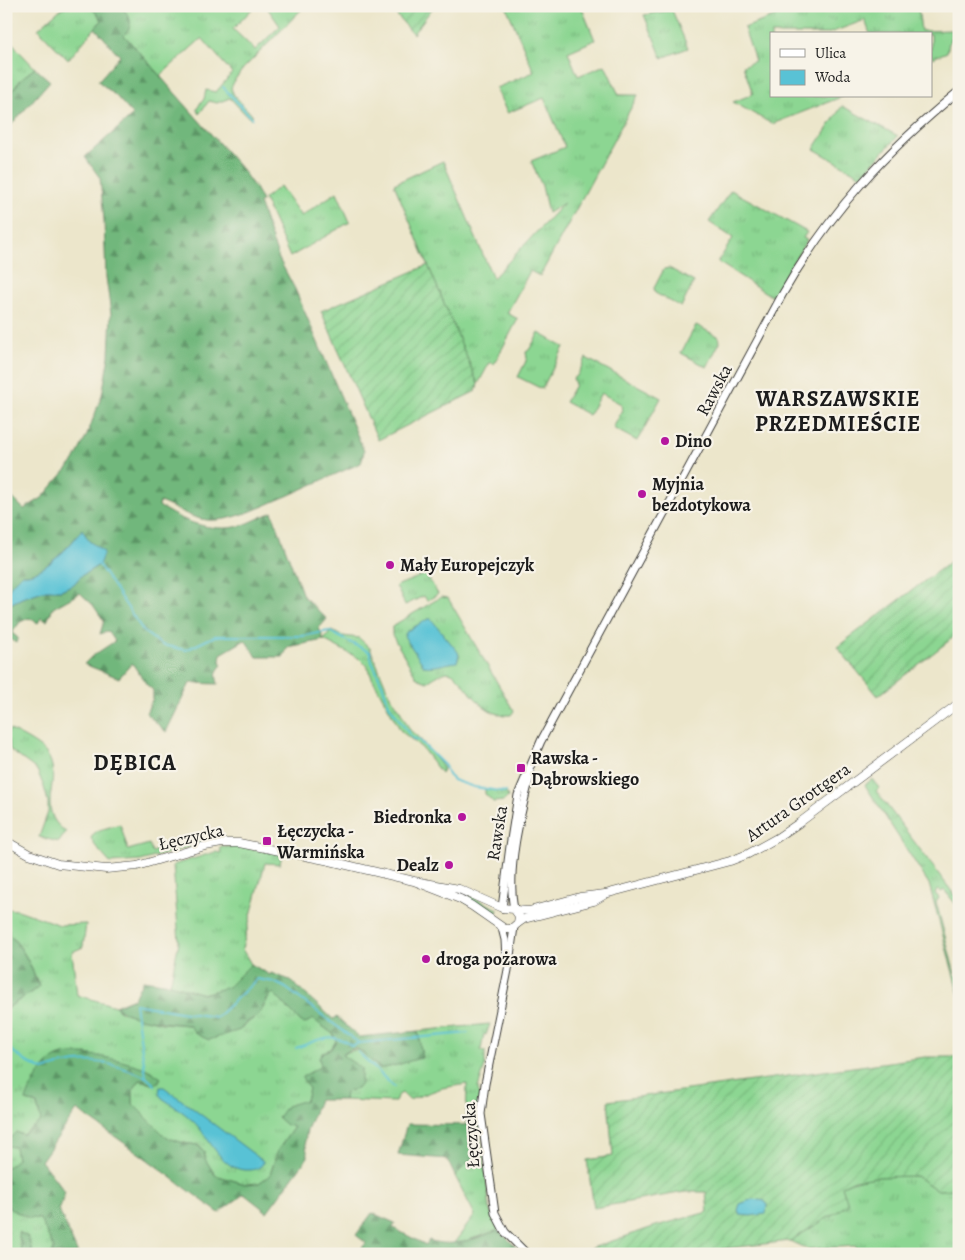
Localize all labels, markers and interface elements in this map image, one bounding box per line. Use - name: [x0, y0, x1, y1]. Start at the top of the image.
- legend: [770, 32, 932, 98]
- text: Ulica: [815, 43, 846, 63]
- text: Woda: [814, 67, 850, 87]
- street label: Rawska: [690, 359, 738, 420]
- district label: WARSZAWSKIE PRZEDMIEŚCIE: [755, 384, 921, 439]
- place label: Dino: [675, 429, 712, 453]
- marker: Dino: [659, 435, 671, 447]
- place label: Myjnia bezdotykowa: [651, 472, 751, 517]
- marker: Myjnia bezdotykowa: [636, 488, 648, 500]
- place label: Mały Europejczyk: [400, 553, 535, 577]
- marker: Mały Europejczyk: [384, 559, 396, 571]
- place label: Rawska - Dąbrowskiego: [531, 746, 639, 791]
- district label: DĘBICA: [93, 748, 177, 778]
- street label: Artura Grottgera: [740, 757, 856, 848]
- marker: Rawska - Dąbrowskiego: [515, 762, 527, 774]
- street label: Rawska: [481, 803, 513, 862]
- place label: Biedronka: [373, 805, 452, 829]
- marker: Biedronka: [456, 811, 468, 823]
- street label: Łęczycka: [156, 818, 227, 856]
- place label: Łęczycka - Warmińska: [276, 819, 365, 864]
- marker: Łęczycka - Warmińska: [261, 835, 273, 847]
- place label: Dealz: [397, 853, 439, 877]
- marker: Dealz: [443, 859, 455, 871]
- place label: droga pożarowa: [436, 947, 557, 971]
- marker: droga pożarowa: [420, 953, 432, 965]
- street label: Łęczycka: [457, 1101, 485, 1169]

